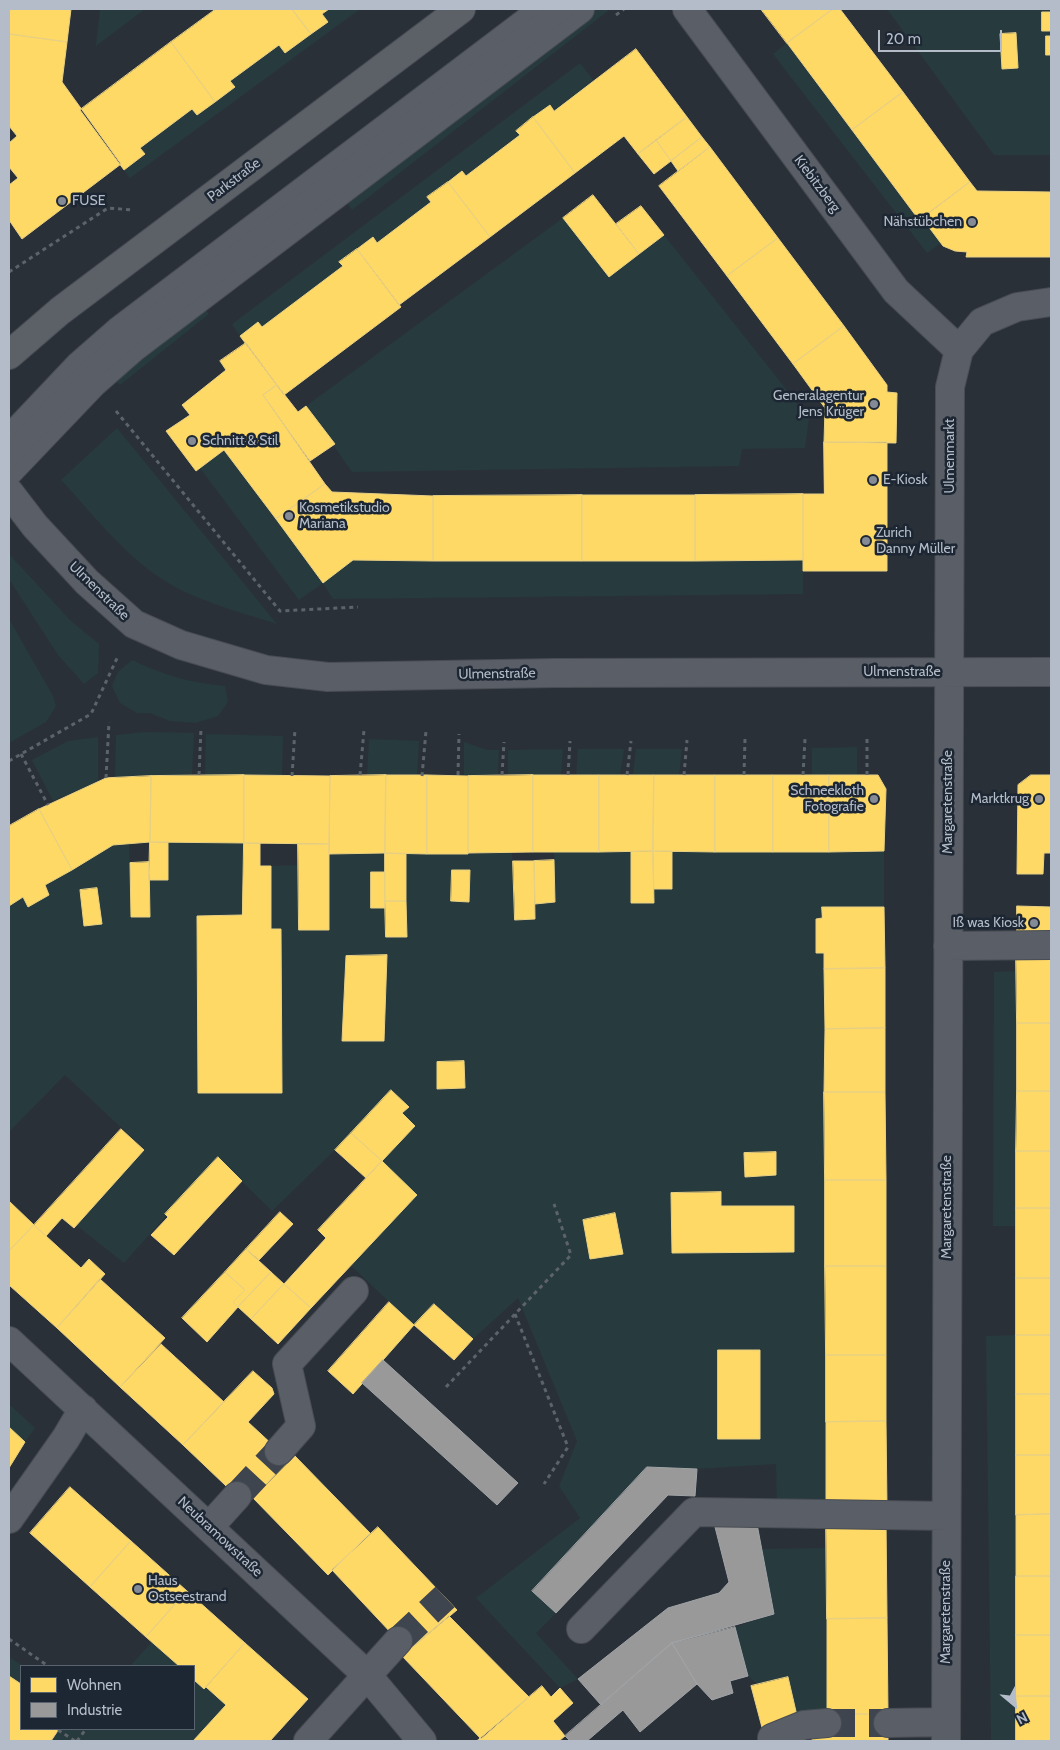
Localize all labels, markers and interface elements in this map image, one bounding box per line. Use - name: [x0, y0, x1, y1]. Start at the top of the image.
- scale bar: [880, 20, 1004, 52]
- text: 20 m: [886, 30, 921, 48]
- street label: Kiebitzberg: [790, 152, 844, 216]
- street label: Parkstraße: [204, 155, 264, 205]
- place label: FUSE: [72, 193, 105, 209]
- marker: FUSE: [56, 195, 68, 207]
- place label: Nähstübchen: [883, 214, 962, 230]
- marker: Nähstübchen: [966, 216, 978, 228]
- place label: Generalagentur Jens Krüger: [773, 388, 864, 421]
- marker: Generalagentur Jens Krüger: [868, 398, 880, 410]
- street label: Ulmenmarkt: [942, 419, 958, 493]
- place label: Schnitt & Stil: [202, 433, 278, 449]
- marker: Schnitt & Stil: [186, 435, 198, 447]
- place label: E-Kiosk: [883, 472, 928, 488]
- marker: E-Kiosk: [867, 474, 879, 486]
- place label: Kosmetikstudio Mariana: [299, 500, 390, 532]
- marker: Kosmetikstudio Mariana: [283, 510, 295, 522]
- place label: Zurich Danny Müller: [876, 525, 955, 558]
- marker: Zurich Danny Müller: [860, 535, 872, 547]
- street label: Ulmenstraße: [65, 558, 133, 624]
- street label: Ulmenstraße: [863, 664, 941, 680]
- street label: Ulmenstraße: [458, 665, 536, 683]
- street label: Margaretenstraße: [940, 750, 956, 854]
- place label: Schneekloth Fotografie: [790, 783, 864, 816]
- place label: Marktkrug: [971, 791, 1029, 807]
- marker: Schneekloth Fotografie: [868, 793, 880, 805]
- marker: Marktkrug: [1033, 793, 1045, 805]
- place label: Iß was Kiosk: [953, 915, 1024, 931]
- marker: Iß was Kiosk: [1028, 917, 1040, 929]
- street label: Margaretenstraße: [939, 1155, 955, 1259]
- street label: Neubramowstraße: [174, 1493, 266, 1581]
- street label: Margaretenstraße: [938, 1560, 954, 1664]
- place label: Haus Ostseestrand: [148, 1573, 226, 1605]
- marker: Haus Ostseestrand: [132, 1583, 144, 1595]
- legend: [20, 1665, 195, 1730]
- text: Wohnen: [67, 1676, 121, 1694]
- north arrow: [990, 1680, 1040, 1730]
- text: Industrie: [67, 1701, 122, 1719]
- text: N: [1013, 1708, 1031, 1729]

